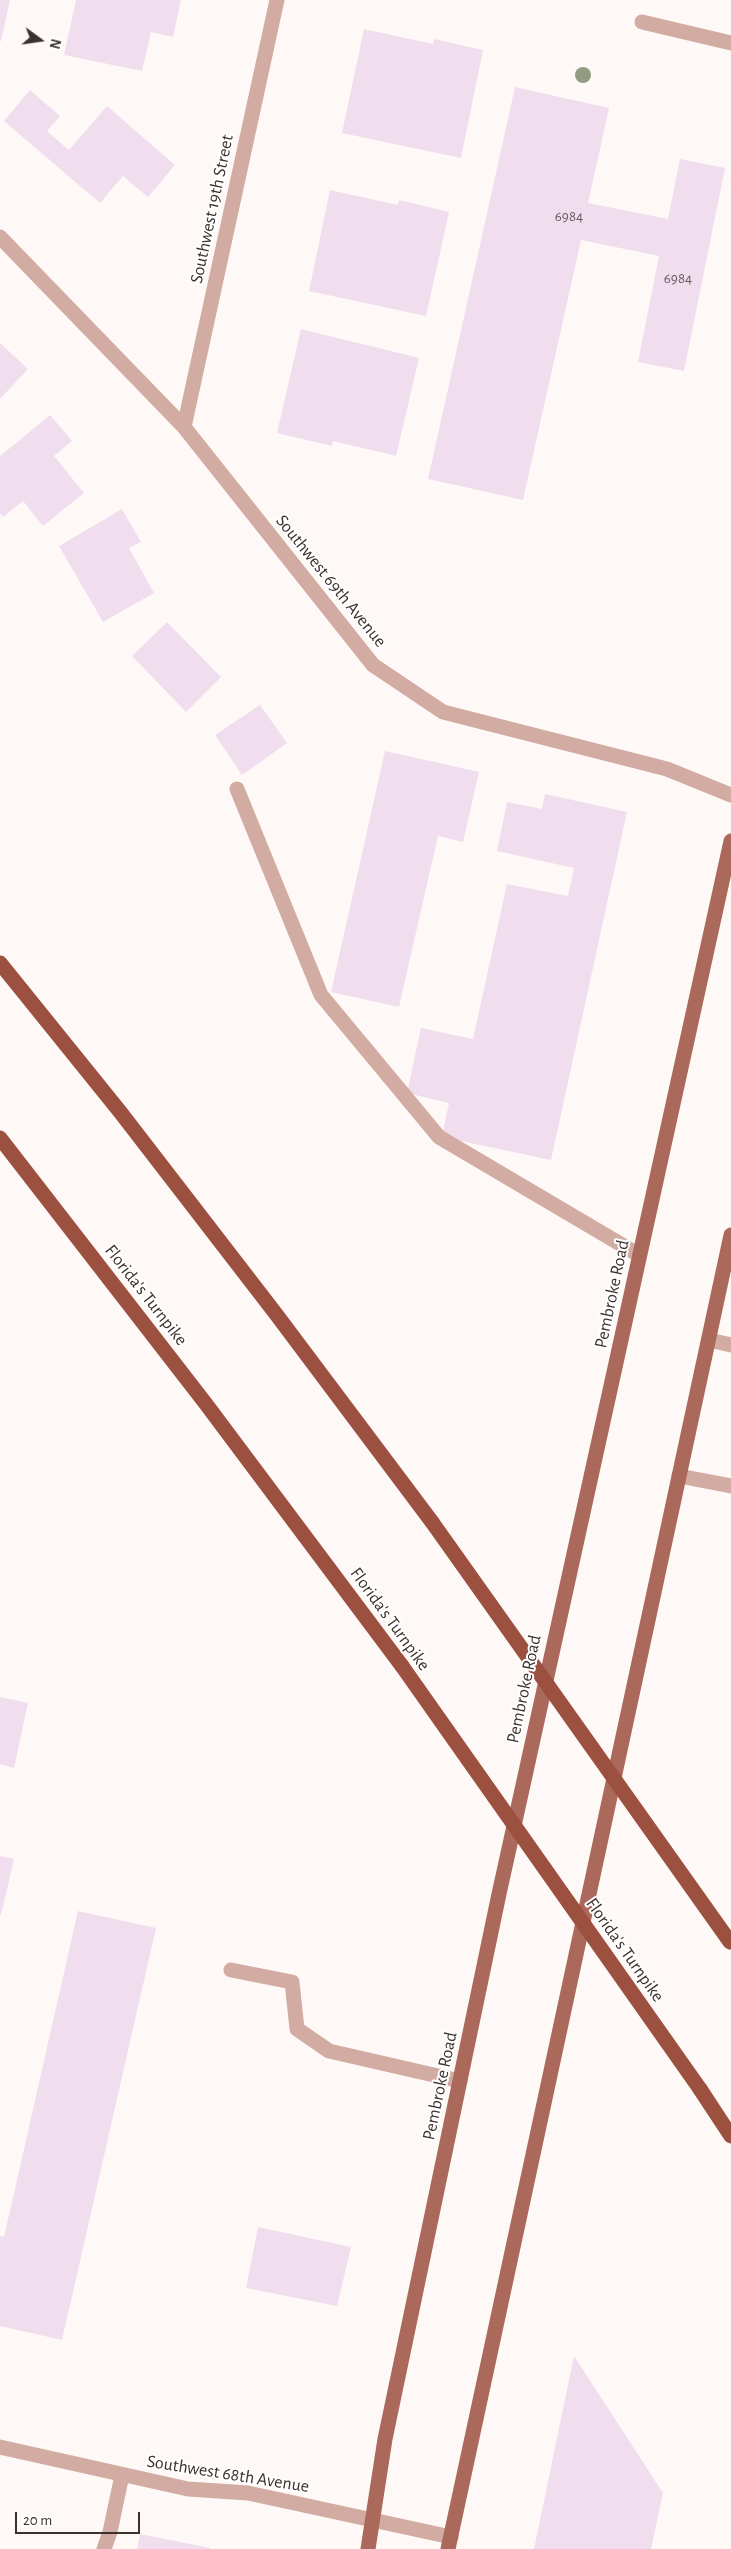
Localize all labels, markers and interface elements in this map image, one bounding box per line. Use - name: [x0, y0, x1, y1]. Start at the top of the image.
- north arrow: [15, 15, 65, 65]
- text: N: [47, 37, 63, 50]
- street label: Southwest 19th Street: [186, 133, 238, 285]
- house number: 6984: [555, 207, 583, 225]
- house number: 6984: [664, 269, 692, 287]
- street label: Southwest 69th Avenue: [271, 511, 391, 651]
- street label: Pembroke Road: [590, 1238, 634, 1350]
- street label: Florida's Turnpike: [100, 1240, 192, 1350]
- street label: Florida's Turnpike: [345, 1563, 435, 1675]
- street label: Pembroke Road: [502, 1633, 546, 1745]
- street label: Florida's Turnpike: [581, 1894, 669, 2006]
- street label: Pembroke Road: [418, 2030, 462, 2142]
- street label: Southwest 68th Avenue: [145, 2451, 311, 2497]
- scale bar: [18, 2502, 142, 2534]
- text: 20 m: [23, 2513, 52, 2528]

